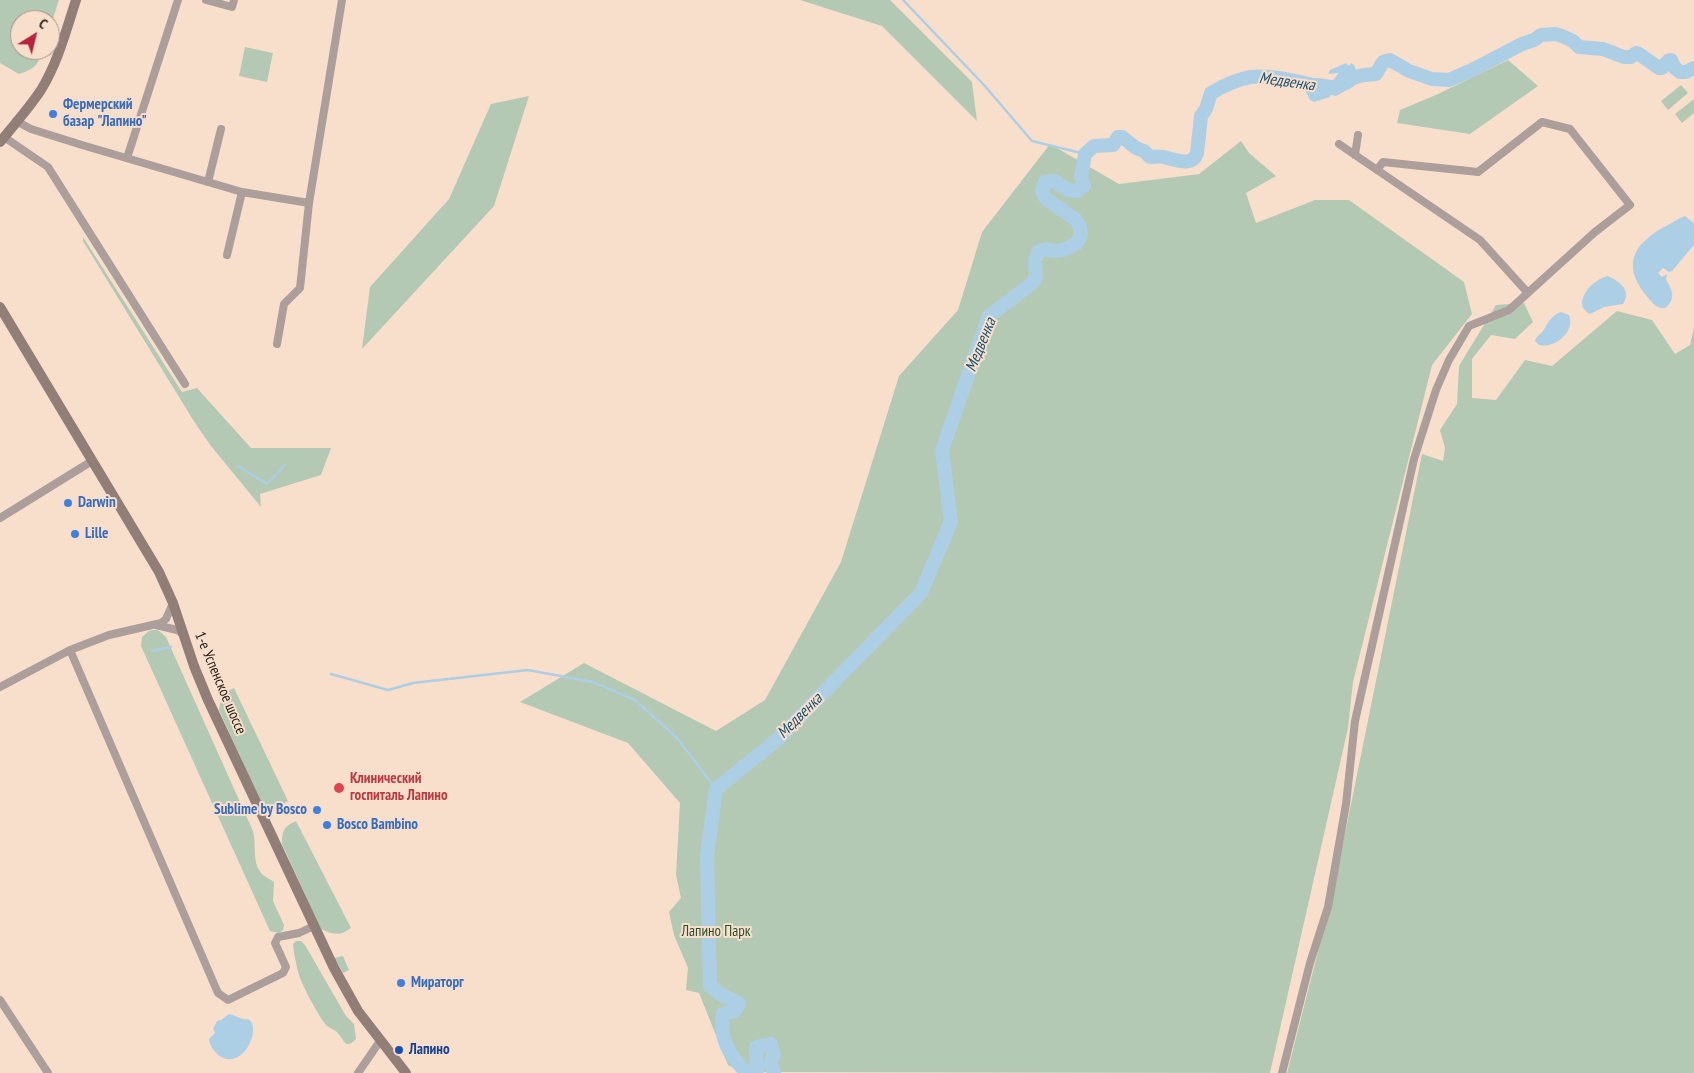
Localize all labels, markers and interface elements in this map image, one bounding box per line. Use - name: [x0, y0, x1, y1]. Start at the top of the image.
- north arrow: [10, 10, 60, 60]
- text: С: [35, 15, 51, 33]
- water label: Медвенка: [1258, 69, 1316, 95]
- place label: Фермерский базар "Лапино": [63, 96, 147, 131]
- marker: Фермерский базар "Лапино": [47, 108, 59, 120]
- water label: Медвенка: [962, 315, 1000, 375]
- place label: Darwin: [78, 494, 116, 512]
- marker: Darwin: [62, 497, 74, 509]
- place label: Lille: [85, 525, 108, 543]
- marker: Lille: [69, 528, 81, 540]
- street label: 1-е Успенское шоссе: [190, 629, 250, 737]
- water label: Медвенка: [773, 689, 827, 743]
- place label: Клинический госпиталь Лапино: [350, 770, 448, 805]
- marker: Клинический госпиталь Лапино: [332, 781, 346, 795]
- place label: Sublime by Bosco: [214, 801, 307, 819]
- marker: Sublime by Bosco: [311, 804, 323, 816]
- place label: Bosco Bambino: [337, 816, 418, 834]
- marker: Bosco Bambino: [321, 819, 333, 831]
- park label: Лапино Парк: [682, 923, 750, 941]
- place label: Мираторг: [411, 974, 464, 992]
- marker: Мираторг: [395, 977, 407, 989]
- place label: Лапино: [409, 1041, 450, 1059]
- marker: Лапино: [393, 1044, 405, 1056]

